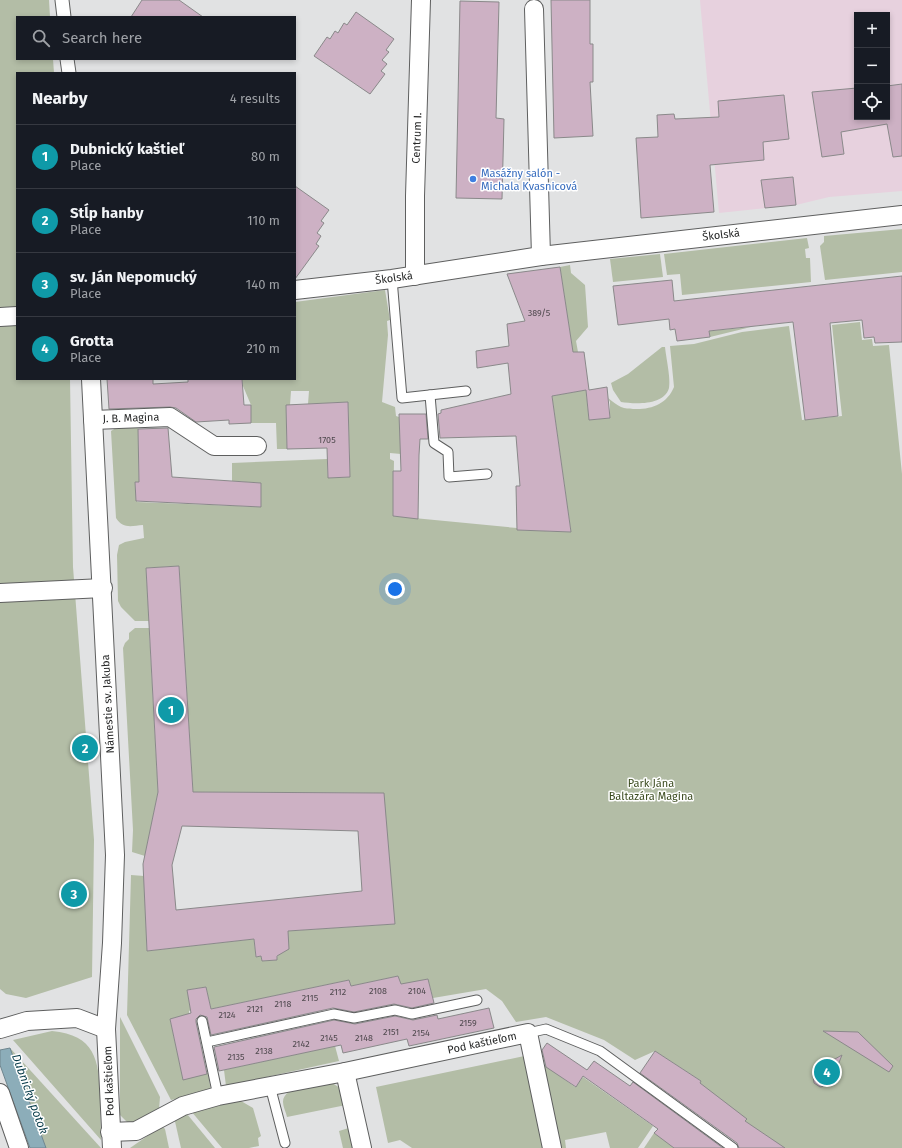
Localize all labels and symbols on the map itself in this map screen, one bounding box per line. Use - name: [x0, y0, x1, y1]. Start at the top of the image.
- street label: Centrum I.: [410, 112, 424, 164]
- place label: Masážny salón - Michala Kvasnicová: [481, 167, 577, 193]
- marker: Masážny salón - Michala Kvasnicová: [468, 174, 478, 184]
- street label: Školská: [701, 225, 741, 244]
- street label: Školská: [374, 268, 414, 287]
- house number: 389/5: [528, 308, 551, 318]
- street label: J. B. Magina: [102, 411, 160, 425]
- house number: 1705: [318, 435, 336, 445]
- your location: [385, 579, 405, 599]
- street label: Námestie sv. Jakuba: [99, 654, 117, 754]
- pin: 1: [158, 695, 184, 725]
- pin: 2: [72, 733, 98, 763]
- park label: Park Jána Baltazára Magina: [609, 777, 693, 803]
- pin: 3: [61, 879, 87, 909]
- house number: 2108: [369, 986, 387, 996]
- house number: 2104: [408, 986, 426, 996]
- house number: 2112: [330, 987, 346, 997]
- house number: 2115: [302, 993, 319, 1003]
- house number: 2118: [275, 999, 291, 1009]
- house number: 2121: [247, 1004, 263, 1014]
- house number: 2124: [218, 1010, 236, 1020]
- house number: 2159: [459, 1018, 477, 1028]
- house number: 2151: [383, 1027, 399, 1037]
- house number: 2154: [412, 1028, 430, 1038]
- street label: Pod kaštieľom: [446, 1029, 518, 1057]
- house number: 2145: [320, 1033, 338, 1043]
- house number: 2148: [355, 1033, 373, 1043]
- house number: 2142: [292, 1039, 310, 1049]
- street label: Pod kaštieľom: [101, 1046, 117, 1116]
- house number: 2138: [255, 1046, 273, 1056]
- water label: Dubnický potok: [9, 1052, 51, 1136]
- house number: 2135: [227, 1052, 245, 1062]
- pin: 4: [814, 1057, 840, 1087]

